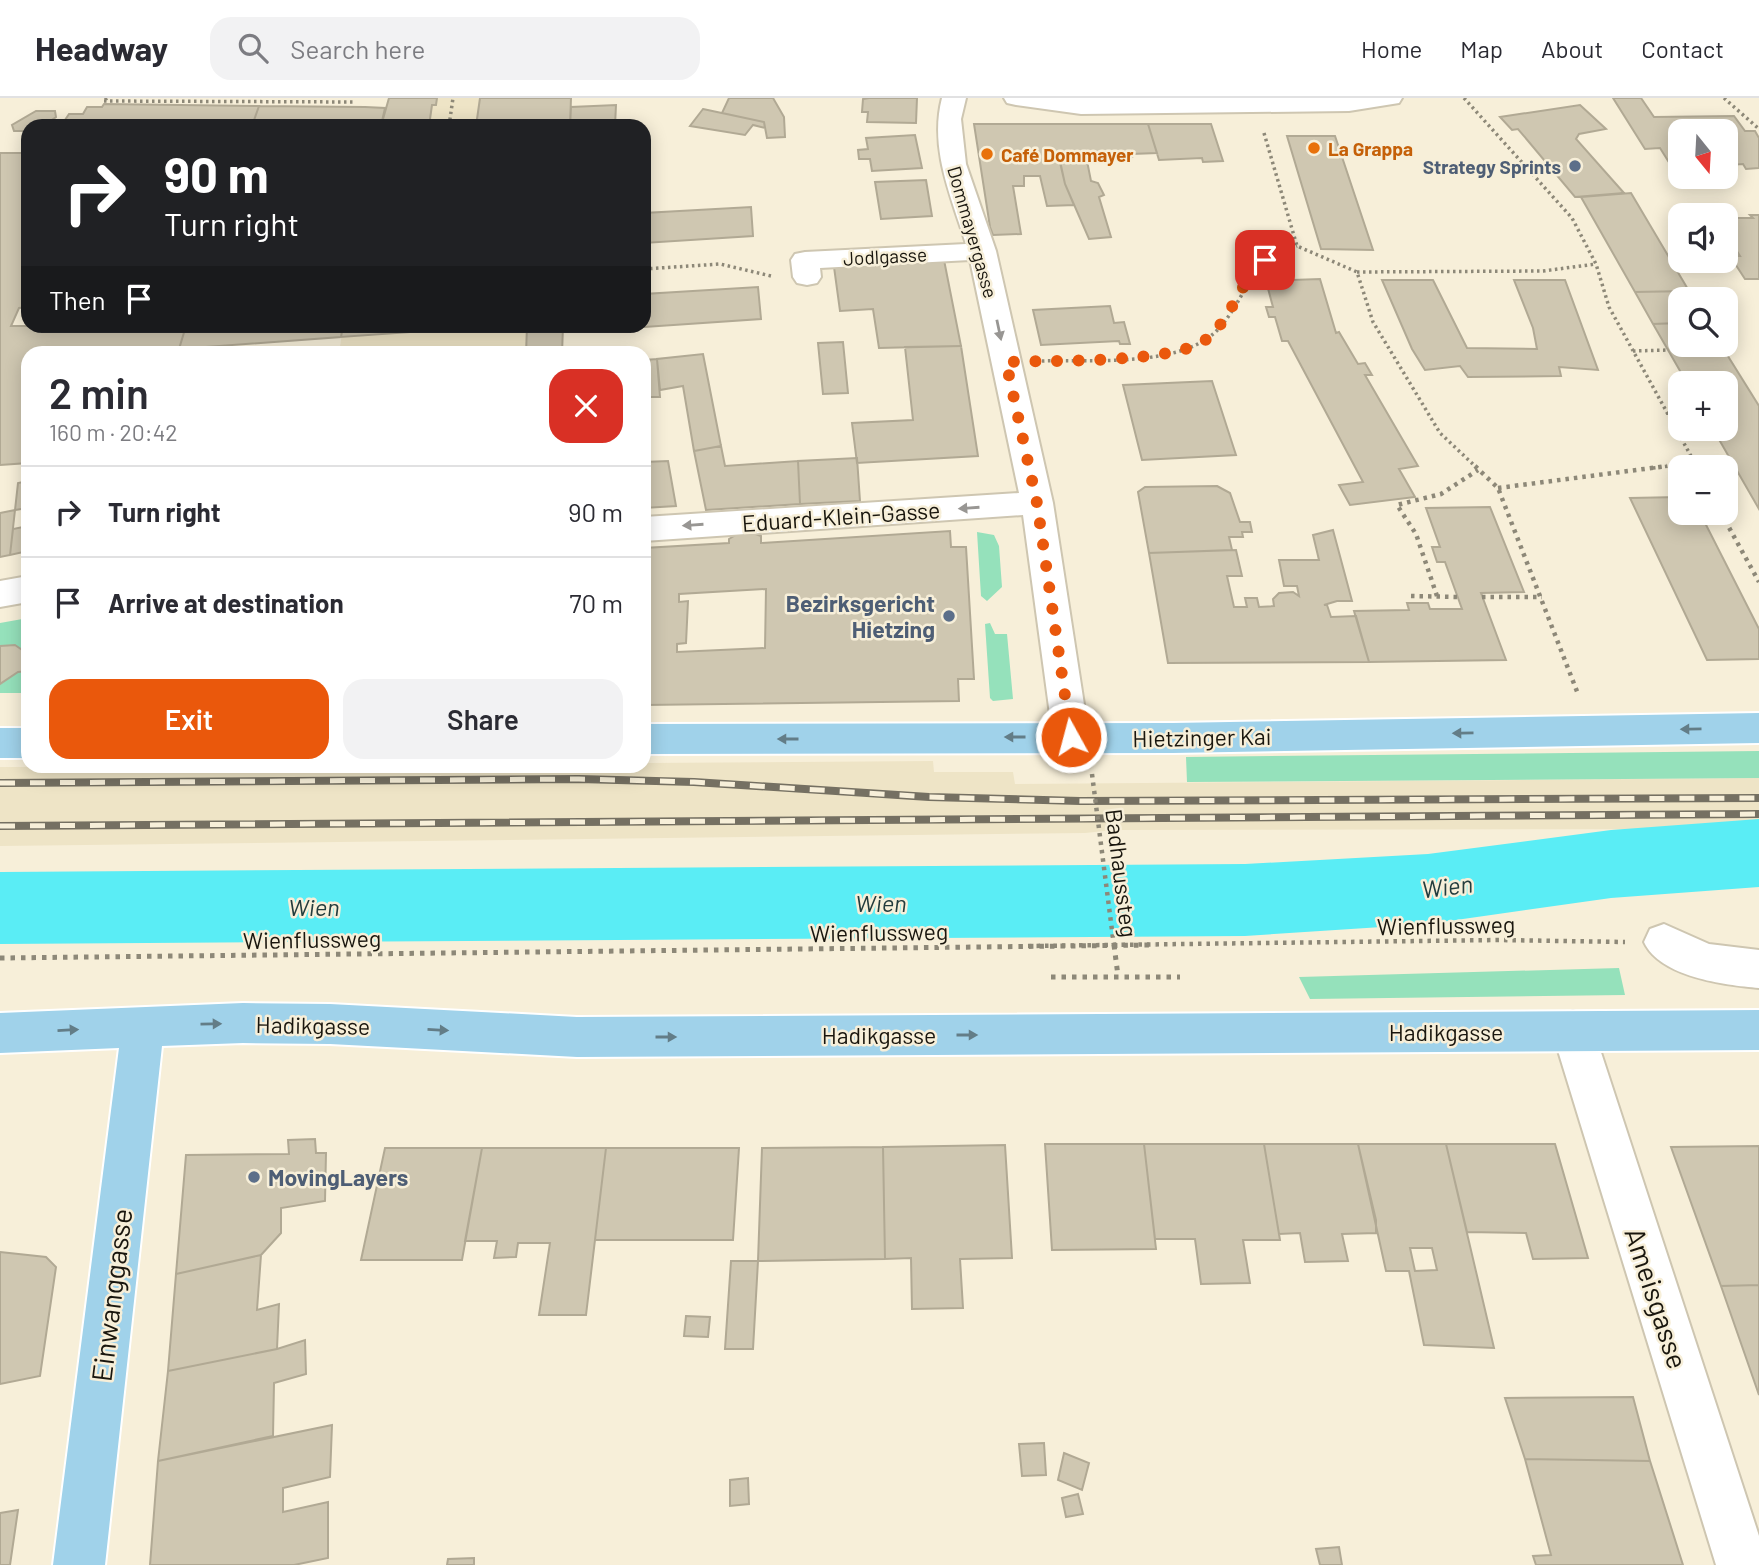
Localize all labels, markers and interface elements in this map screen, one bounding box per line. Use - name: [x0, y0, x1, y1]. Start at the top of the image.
- search box: [210, 17, 700, 80]
- text: Headway: [35, 28, 168, 68]
- icon: search: [234, 29, 272, 67]
- text: Search here: [290, 33, 425, 64]
- text: Home: [1361, 34, 1422, 63]
- text: Map: [1460, 34, 1503, 63]
- text: About: [1541, 34, 1603, 63]
- text: Contact: [1641, 34, 1724, 63]
- north arrow: [1668, 119, 1738, 189]
- map controls: [1668, 119, 1738, 525]
- place label: La Grappa: [1328, 137, 1413, 160]
- marker: La Grappa: [1306, 140, 1322, 156]
- place label: Café Dommayer: [1001, 143, 1134, 166]
- text: 90 m: [164, 144, 269, 203]
- marker: Café Dommayer: [979, 146, 995, 162]
- icon: right: [49, 147, 140, 238]
- place label: Strategy Sprints: [1423, 155, 1561, 178]
- marker: Strategy Sprints: [1567, 158, 1583, 174]
- street label: Dommayergasse: [943, 163, 1003, 301]
- button: sound: [1668, 203, 1738, 273]
- text: Turn right: [164, 204, 299, 242]
- pin: [1235, 230, 1295, 290]
- icon: arrive: [1246, 241, 1284, 279]
- street label: Jodlgasse: [842, 242, 928, 270]
- icon: arrive: [120, 280, 158, 318]
- text: Then: [49, 284, 106, 315]
- button: search: [1668, 287, 1738, 357]
- one-way arrow: [994, 319, 1005, 341]
- text: 2 min: [49, 367, 149, 417]
- button: close: [549, 369, 623, 443]
- button: +: [1668, 371, 1738, 441]
- text: 160 m · 20:42: [49, 418, 178, 446]
- button: −: [1668, 455, 1738, 525]
- icon: right: [49, 493, 87, 531]
- street label: Eduard-Klein-Gasse: [741, 495, 941, 537]
- text: Turn right: [108, 496, 221, 527]
- text: 90 m: [568, 496, 623, 527]
- one-way arrow: [958, 503, 980, 514]
- one-way arrow: [682, 520, 704, 531]
- icon: arrive: [49, 584, 87, 622]
- text: Arrive at destination: [108, 587, 344, 618]
- text: 70 m: [569, 587, 623, 618]
- place label: Bezirksgericht Hietzing: [786, 589, 935, 643]
- marker: Bezirksgericht Hietzing: [941, 608, 957, 624]
- button: Exit: [49, 679, 329, 759]
- button: Share: [343, 679, 623, 759]
- position arrow: [1034, 700, 1108, 774]
- street label: Hietzinger Kai: [1132, 722, 1272, 752]
- one-way arrow: [1680, 723, 1702, 735]
- one-way arrow: [1452, 727, 1474, 739]
- one-way arrow: [1004, 731, 1026, 743]
- one-way arrow: [777, 733, 799, 745]
- street label: Badhaussteg: [1100, 807, 1144, 939]
- water label: Wien: [1420, 868, 1474, 904]
- water label: Wien: [855, 888, 907, 917]
- water label: Wien: [288, 892, 340, 921]
- street label: Wienflussweg: [1377, 910, 1515, 940]
- street label: Wienflussweg: [810, 917, 948, 947]
- street label: Wienflussweg: [243, 924, 381, 954]
- street label: Hadikgasse: [255, 1010, 371, 1040]
- one-way arrow: [200, 1018, 222, 1030]
- street label: Hadikgasse: [1389, 1018, 1503, 1046]
- street label: Hadikgasse: [822, 1021, 936, 1049]
- one-way arrow: [57, 1024, 79, 1035]
- one-way arrow: [428, 1024, 450, 1035]
- one-way arrow: [956, 1029, 978, 1041]
- one-way arrow: [655, 1031, 677, 1043]
- place label: MovingLayers: [268, 1163, 408, 1191]
- marker: MovingLayers: [246, 1169, 262, 1185]
- street label: Einwanggasse: [84, 1207, 138, 1383]
- street label: Ameisgasse: [1618, 1223, 1696, 1373]

